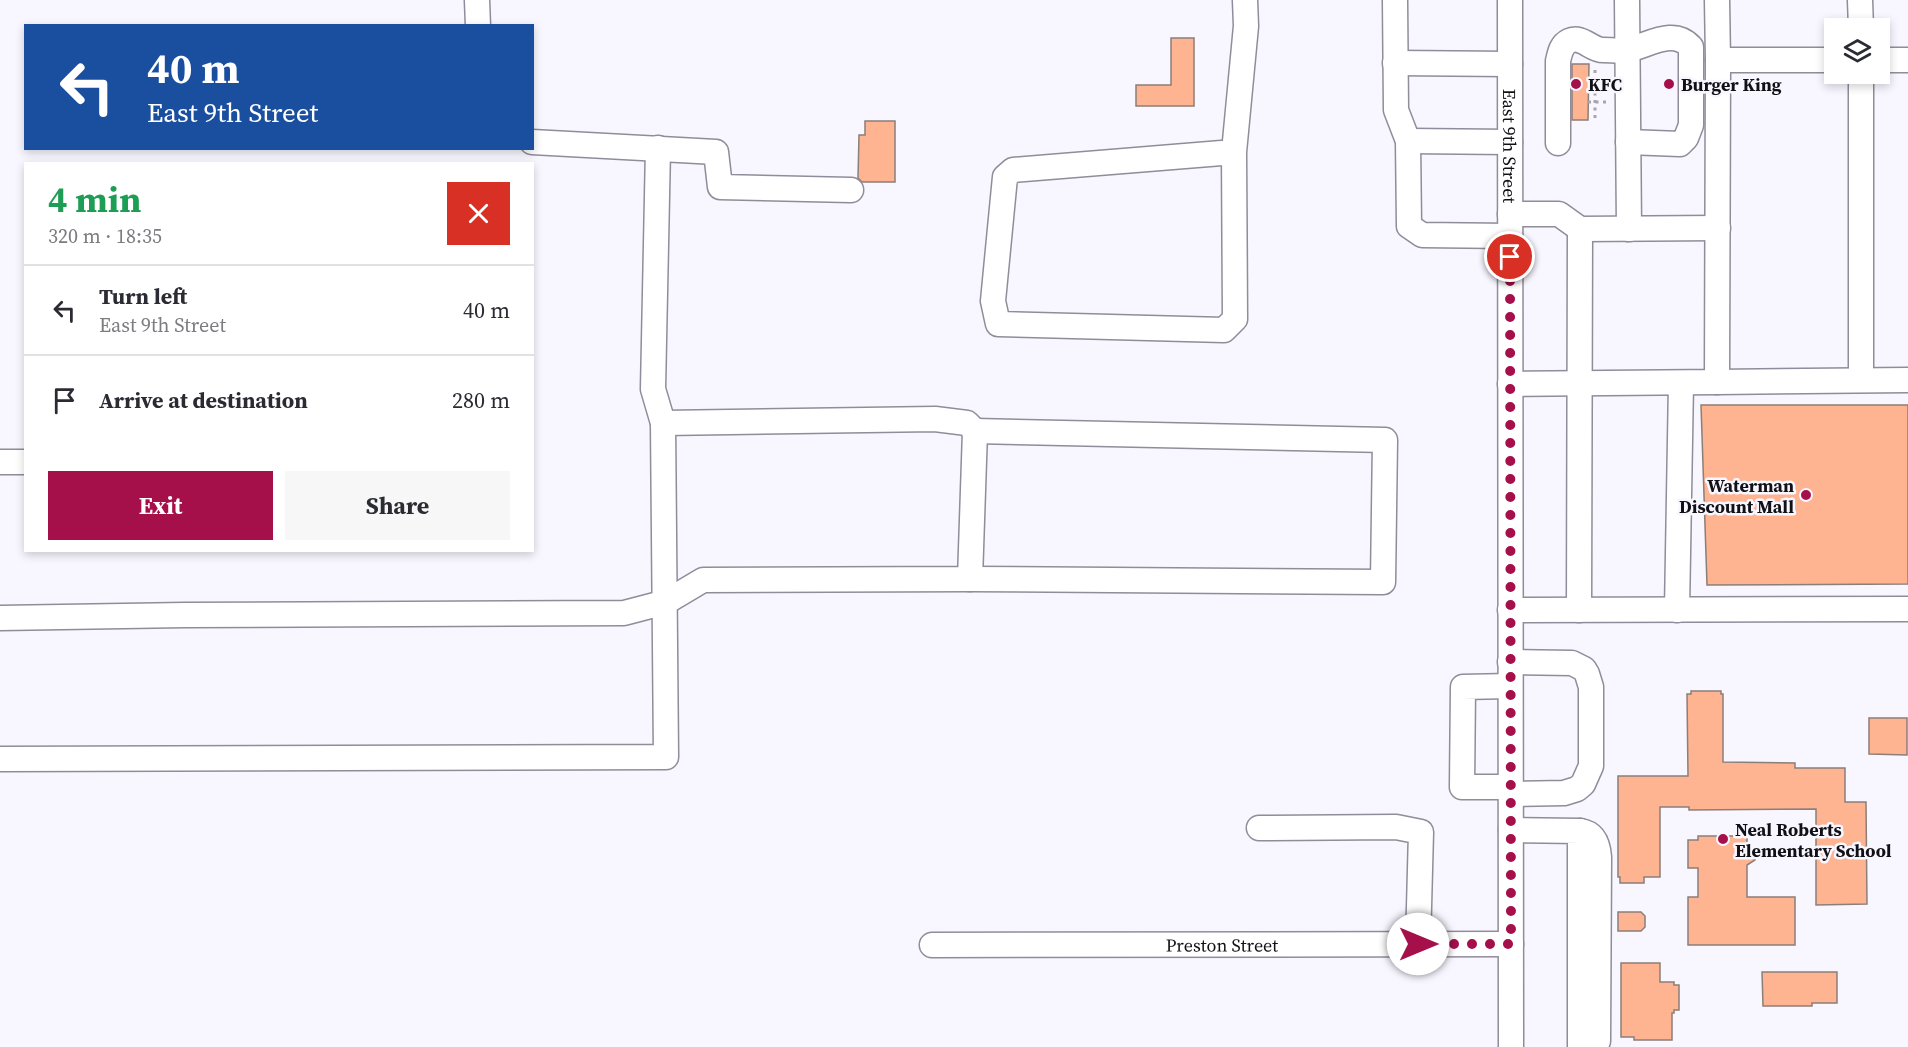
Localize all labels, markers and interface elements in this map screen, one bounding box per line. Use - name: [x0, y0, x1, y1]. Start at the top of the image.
- map controls: [1824, 18, 1890, 84]
- button: layers: [1824, 18, 1890, 84]
- text: 40 m: [147, 39, 240, 97]
- icon: left: [48, 48, 126, 126]
- place label: KFC: [1588, 72, 1622, 97]
- place label: Burger King: [1681, 72, 1782, 97]
- marker: KFC: [1569, 77, 1583, 91]
- marker: Burger King: [1662, 77, 1676, 91]
- street label: East 9th Street: [1498, 89, 1523, 203]
- text: East 9th Street: [147, 94, 318, 131]
- text: 4 min: [48, 175, 141, 224]
- button: close: [447, 182, 510, 245]
- text: 320 m · 18:35: [48, 222, 162, 250]
- pin: [1484, 231, 1535, 282]
- icon: arrive: [1493, 240, 1526, 273]
- text: Turn left: [99, 281, 187, 311]
- icon: left: [48, 294, 81, 327]
- text: 40 m: [463, 295, 510, 325]
- text: East 9th Street: [99, 311, 226, 339]
- icon: arrive: [48, 384, 81, 417]
- text: Arrive at destination: [99, 385, 308, 415]
- text: 280 m: [452, 385, 510, 415]
- button: Exit: [48, 471, 273, 540]
- button: Share: [285, 471, 510, 540]
- place label: Waterman Discount Mall: [1679, 473, 1794, 519]
- marker: Waterman Discount Mall: [1799, 488, 1813, 502]
- place label: Neal Roberts Elementary School: [1735, 817, 1892, 863]
- marker: Neal Roberts Elementary School: [1716, 832, 1730, 846]
- position arrow: [1386, 912, 1450, 976]
- street label: Preston Street: [1166, 932, 1278, 957]

